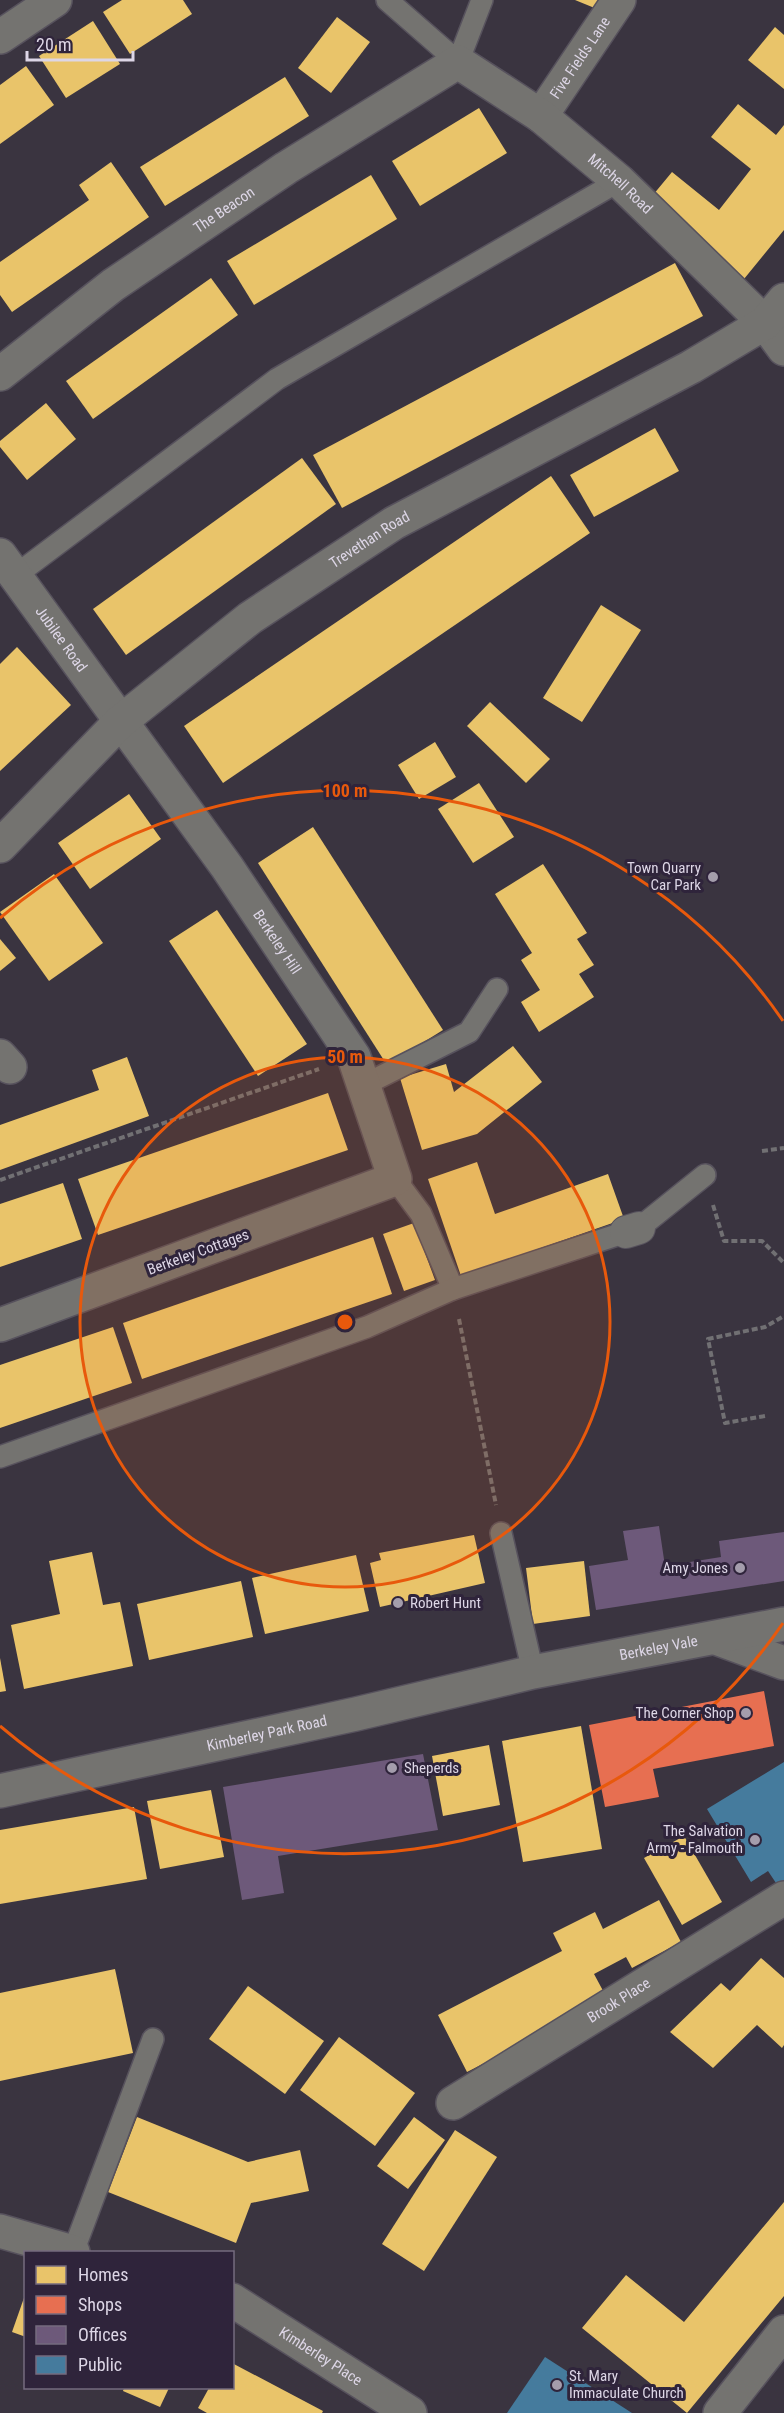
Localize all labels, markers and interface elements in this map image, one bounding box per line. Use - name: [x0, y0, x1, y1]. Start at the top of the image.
- street label: Five Fields Lane: [546, 13, 614, 102]
- scale bar: [27, 24, 134, 62]
- text: 20 m: [36, 34, 71, 55]
- street label: Mitchell Road: [584, 150, 656, 218]
- street label: The Beacon: [190, 183, 258, 237]
- street label: Trevethan Road: [326, 507, 413, 572]
- street label: Jubilee Road: [31, 603, 91, 675]
- text: 100 m: [323, 780, 367, 801]
- place label: Town Quarry Car Park: [627, 859, 701, 894]
- marker: Town Quarry Car Park: [706, 870, 720, 884]
- street label: Berkeley Hill: [249, 907, 305, 977]
- text: 50 m: [327, 1046, 363, 1067]
- street label: Berkeley Cottages: [145, 1225, 251, 1279]
- centre of rings: [335, 1312, 355, 1332]
- place label: Amy Jones: [662, 1559, 728, 1577]
- marker: Amy Jones: [733, 1561, 747, 1575]
- place label: Robert Hunt: [410, 1594, 481, 1612]
- marker: Robert Hunt: [391, 1596, 405, 1610]
- street label: Berkeley Vale: [618, 1632, 699, 1664]
- place label: The Corner Shop: [636, 1704, 734, 1722]
- marker: The Corner Shop: [739, 1706, 753, 1720]
- street label: Kimberley Park Road: [205, 1712, 329, 1755]
- place label: Sheperds: [404, 1759, 459, 1777]
- marker: Sheperds: [385, 1761, 399, 1775]
- place label: The Salvation Army - Falmouth: [646, 1822, 743, 1857]
- marker: The Salvation Army - Falmouth: [748, 1833, 762, 1847]
- street label: Brook Place: [584, 1974, 654, 2027]
- legend: [24, 2251, 234, 2389]
- text: Homes: [78, 2264, 128, 2285]
- text: Shops: [78, 2294, 122, 2315]
- street label: Kimberley Place: [276, 2323, 366, 2389]
- text: Offices: [78, 2324, 127, 2345]
- text: Public: [78, 2354, 122, 2375]
- place label: St. Mary Immaculate Church: [569, 2367, 684, 2402]
- marker: St. Mary Immaculate Church: [550, 2378, 564, 2392]

